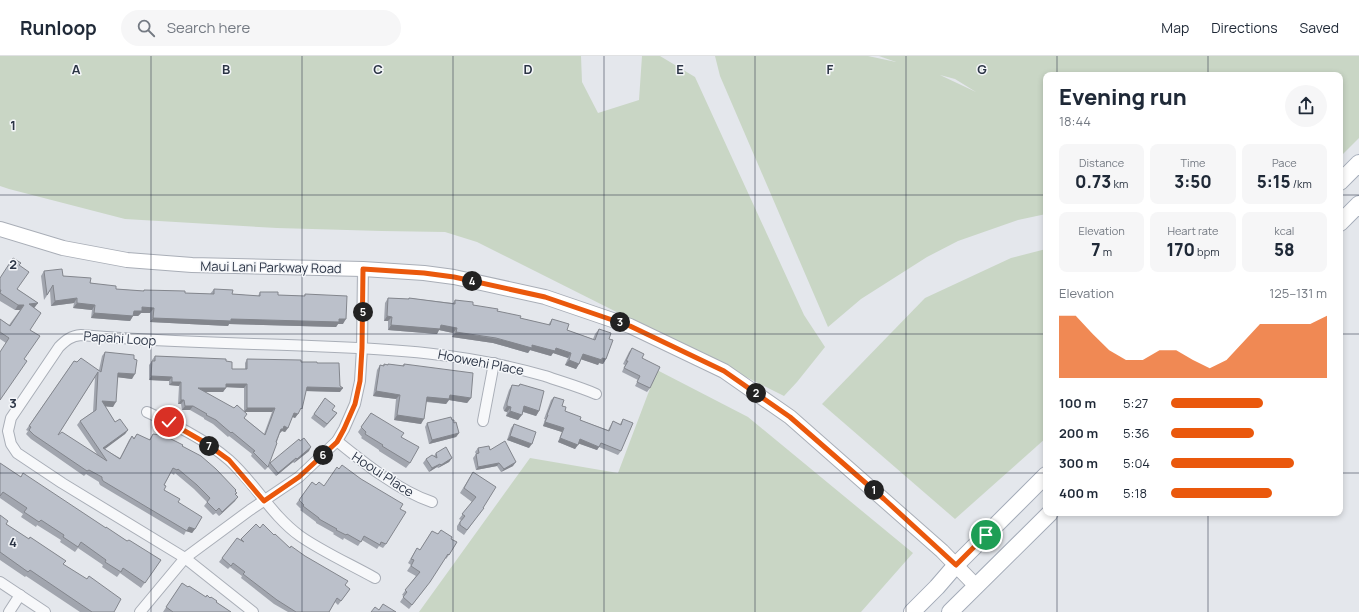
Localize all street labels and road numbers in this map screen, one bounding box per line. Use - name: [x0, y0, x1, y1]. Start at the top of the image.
- street label: Maui Lani Parkway Road: [200, 257, 342, 277]
- street label: Papahi Loop: [83, 326, 157, 350]
- street label: Hoowehi Place: [436, 345, 526, 379]
- street label: Hooui Place: [349, 447, 418, 501]

